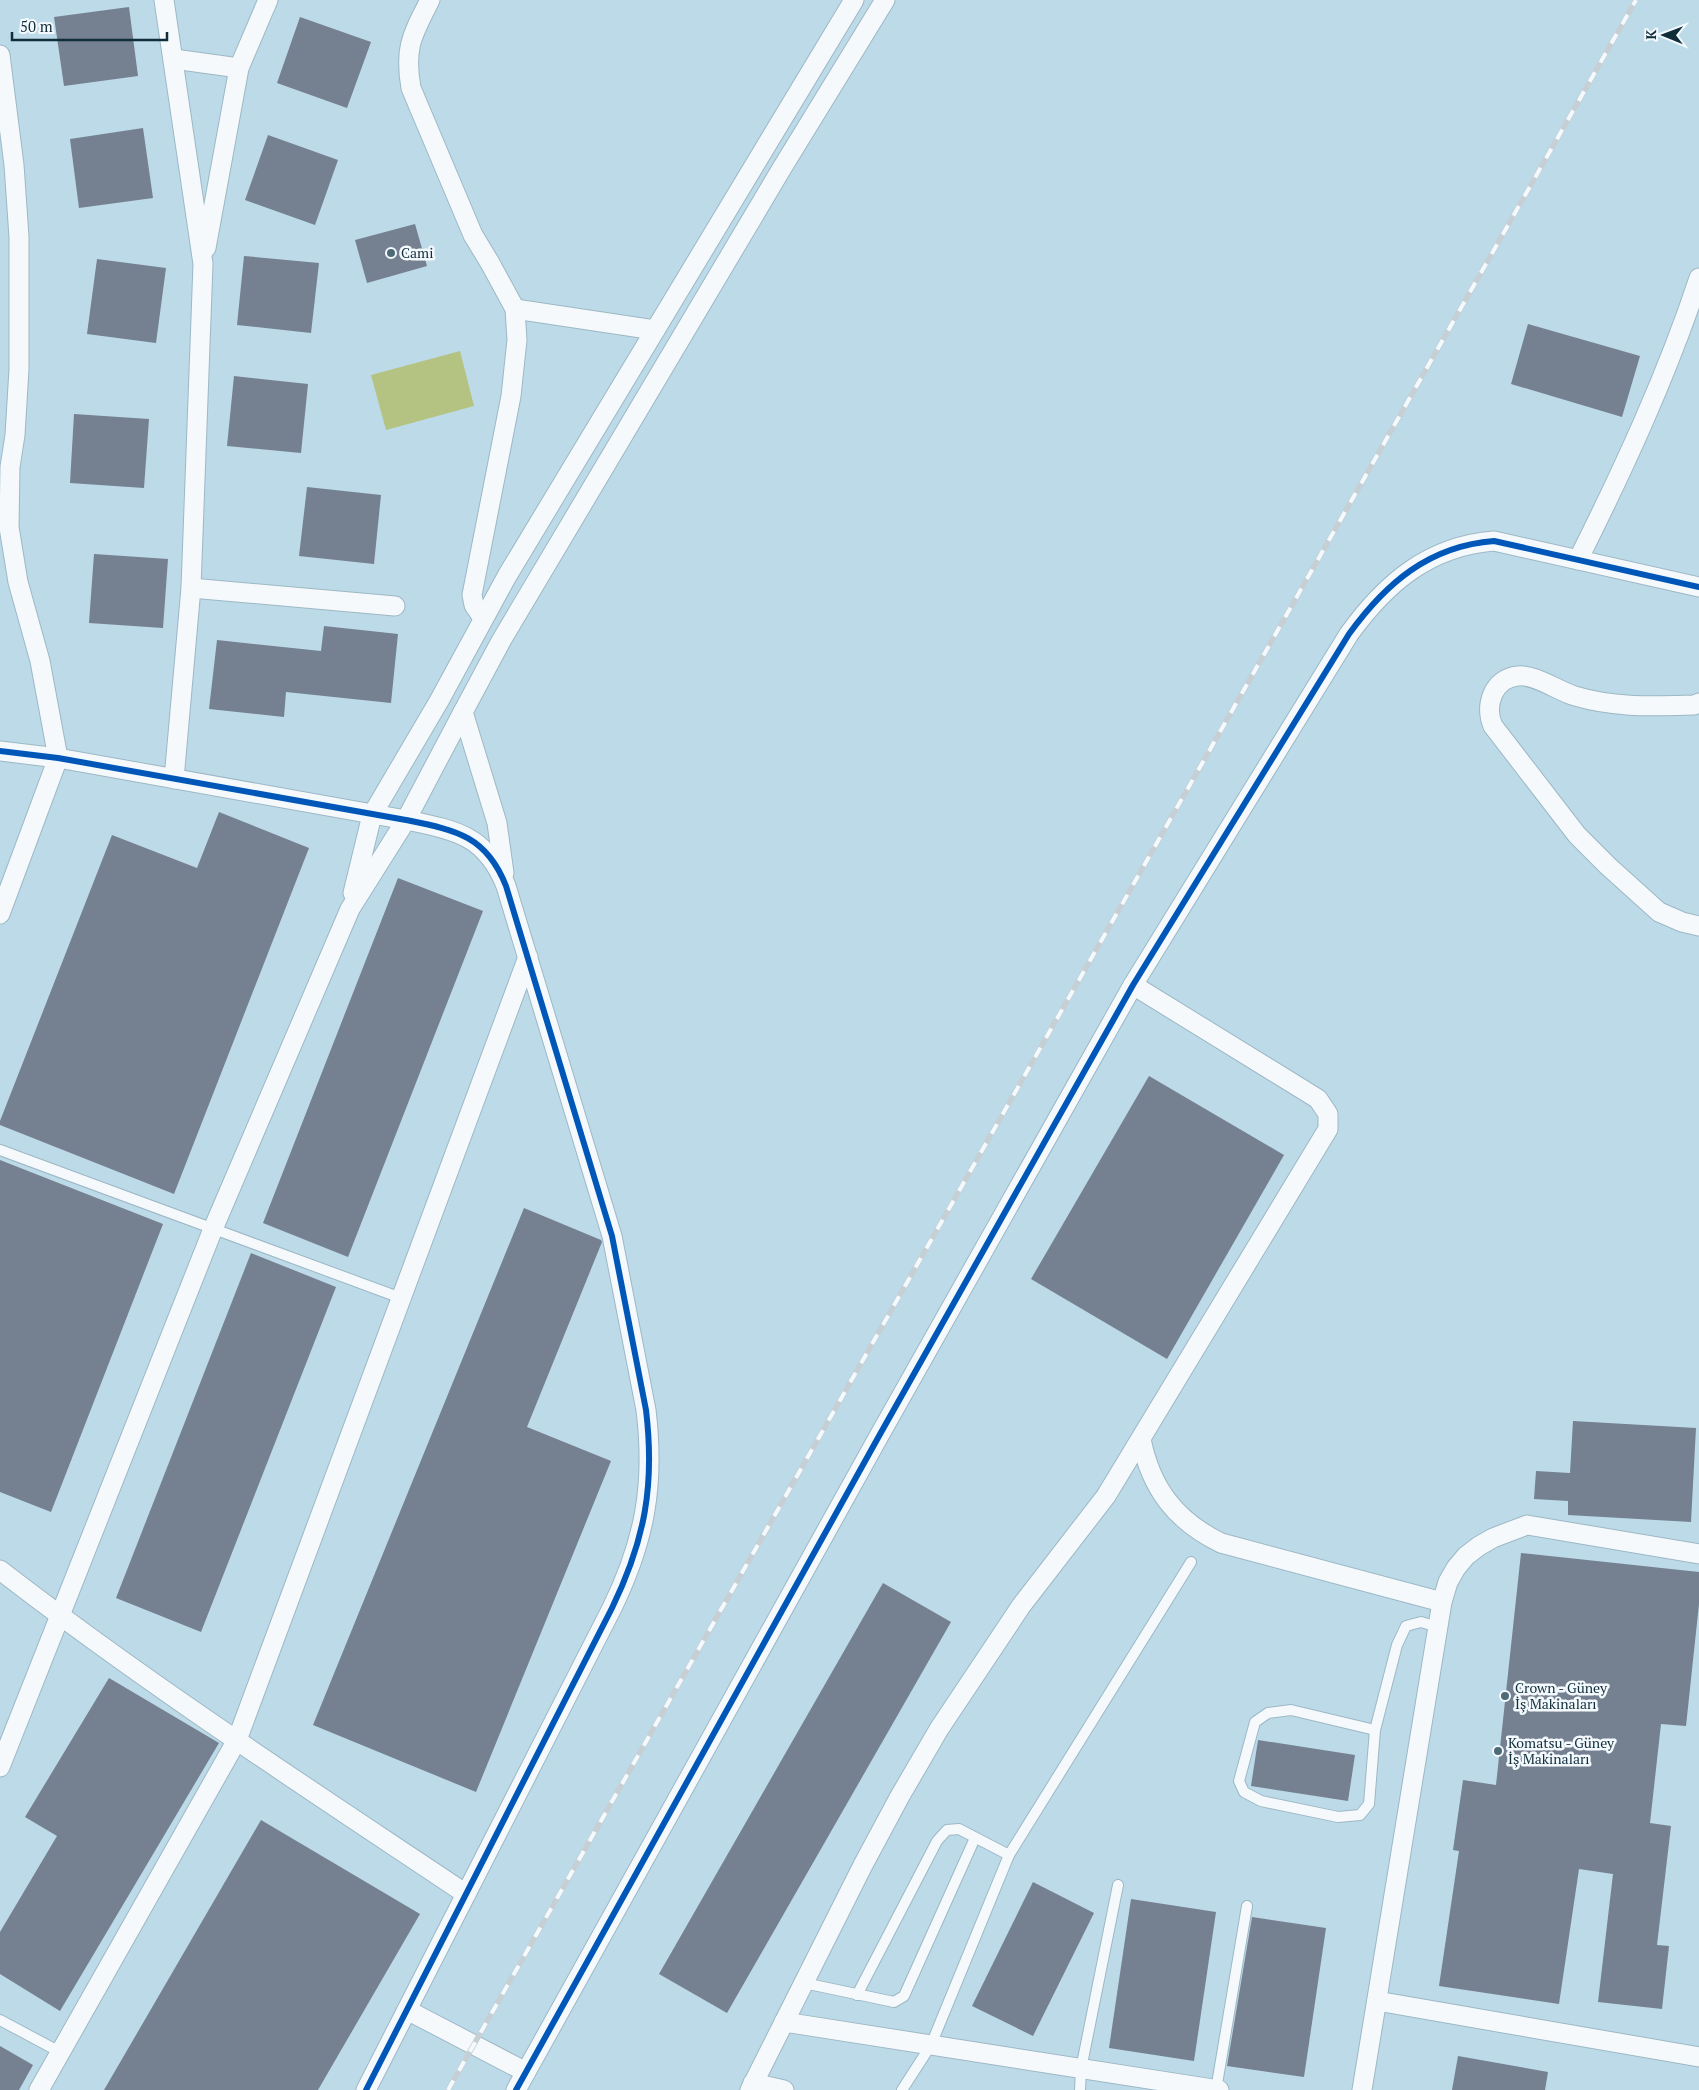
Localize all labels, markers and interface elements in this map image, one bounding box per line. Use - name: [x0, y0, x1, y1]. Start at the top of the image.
- scale bar: [12, 10, 168, 42]
- north arrow: [1639, 10, 1689, 60]
- text: 50 m: [20, 16, 53, 36]
- text: K: [1641, 30, 1660, 40]
- place label: Cami: [401, 243, 433, 262]
- marker: Cami: [385, 247, 397, 259]
- place label: Crown - Güney İş Makinaları: [1515, 1678, 1608, 1713]
- marker: Crown - Güney İş Makinaları: [1499, 1690, 1511, 1702]
- place label: Komatsu - Güney İş Makinaları: [1508, 1733, 1615, 1768]
- marker: Komatsu - Güney İş Makinaları: [1492, 1745, 1504, 1757]

